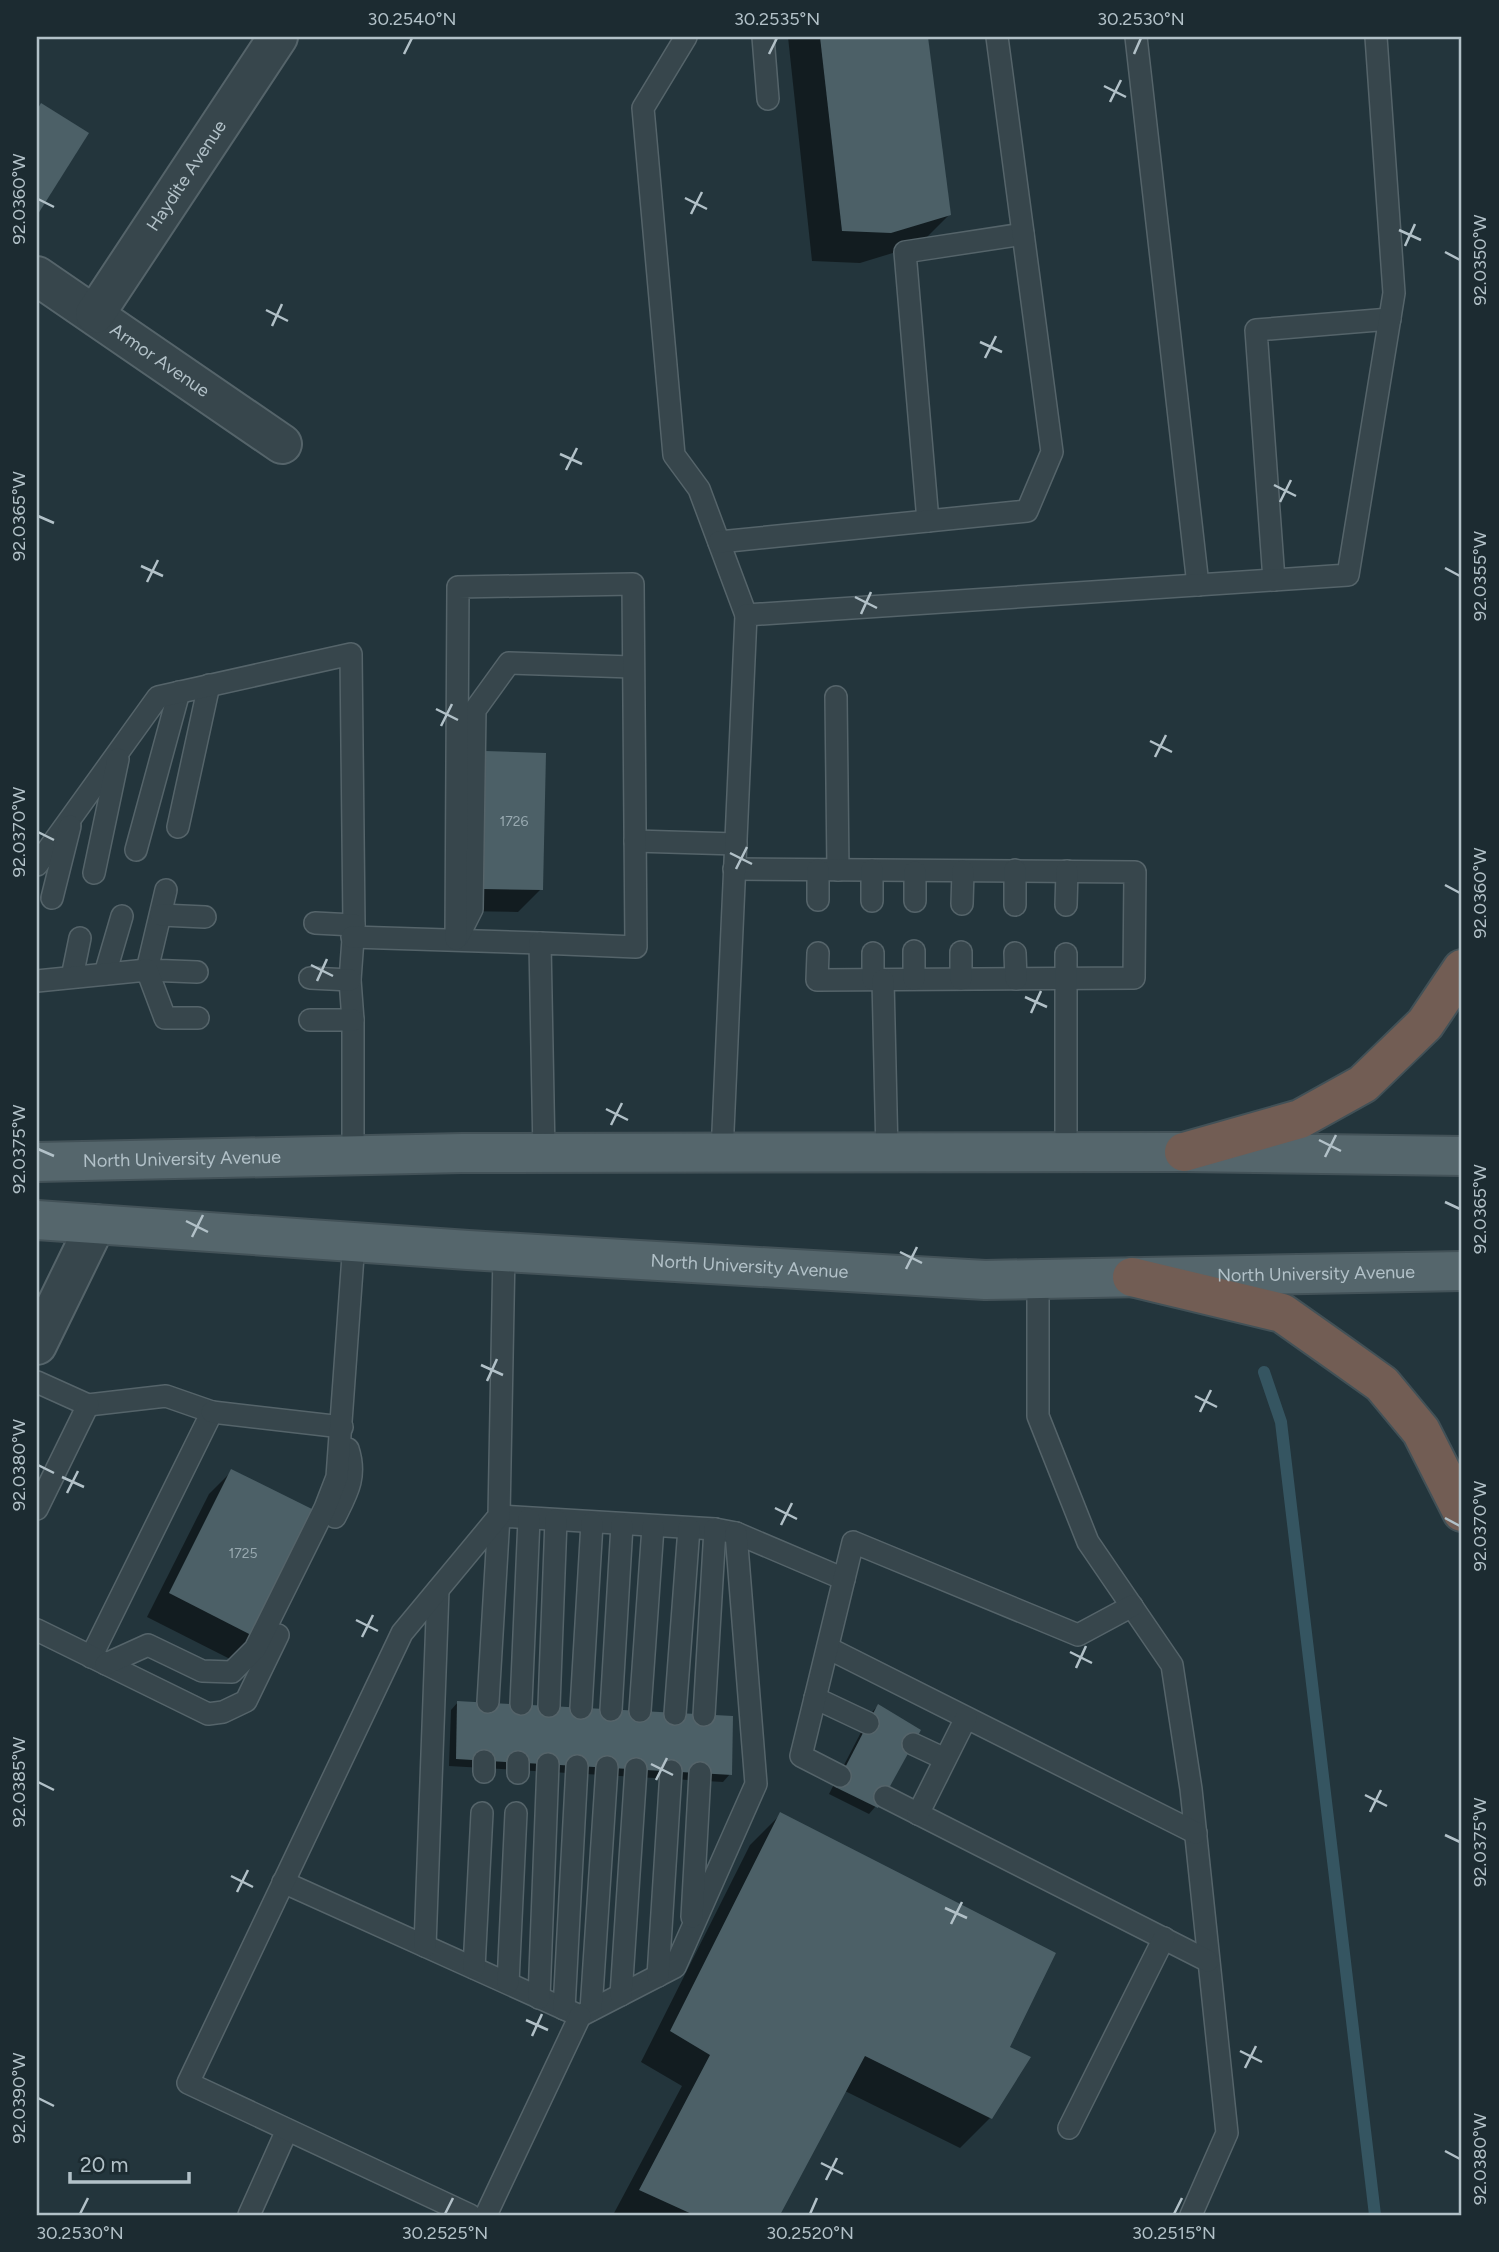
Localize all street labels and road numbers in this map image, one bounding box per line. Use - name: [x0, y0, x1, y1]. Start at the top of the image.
- street label: Haydite Avenue: [142, 116, 231, 235]
- street label: Armor Avenue: [106, 319, 214, 402]
- street label: North University Avenue: [83, 1146, 281, 1172]
- street label: North University Avenue: [650, 1250, 849, 1283]
- street label: North University Avenue: [1217, 1261, 1415, 1287]

